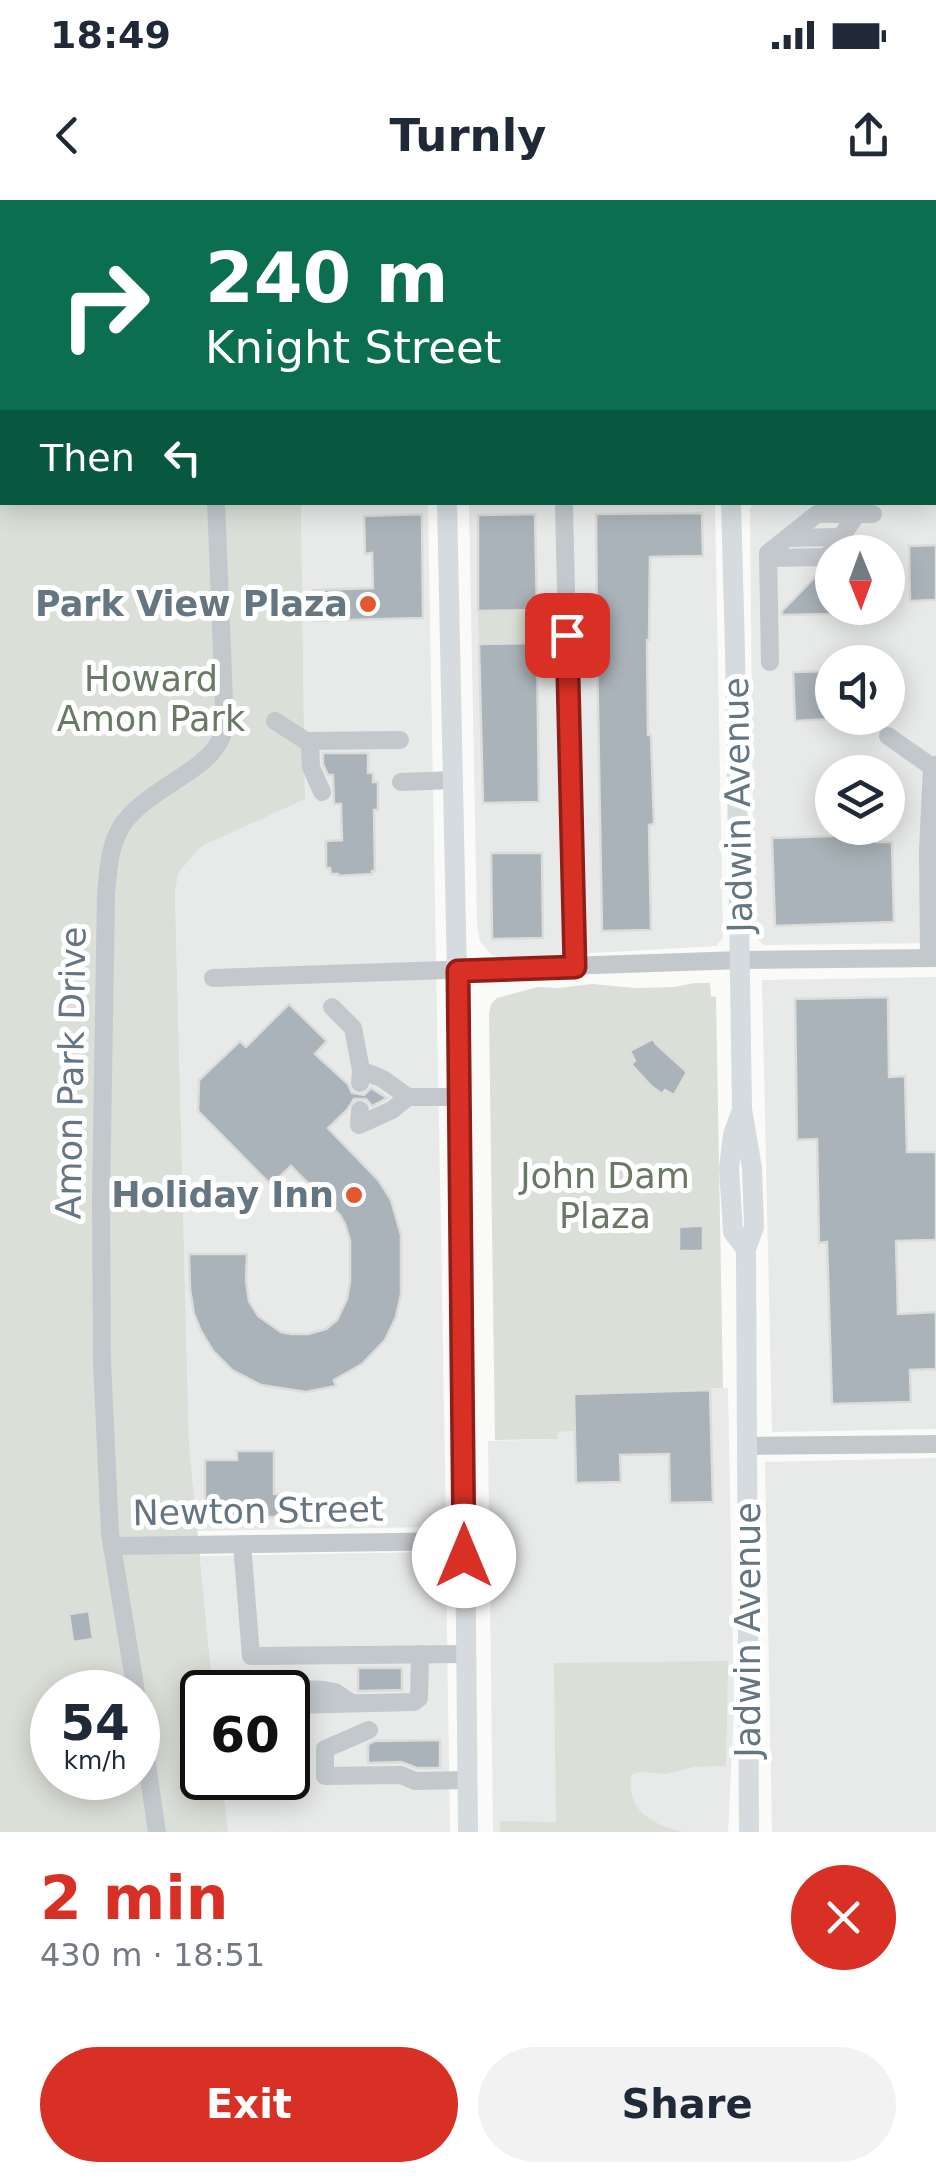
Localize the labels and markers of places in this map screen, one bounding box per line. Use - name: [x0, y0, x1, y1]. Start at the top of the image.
- place label: Park View Plaza: [35, 584, 348, 624]
- marker: Park View Plaza: [357, 593, 379, 615]
- pin: [525, 593, 610, 678]
- place label: Holiday Inn: [111, 1175, 334, 1215]
- marker: Holiday Inn: [343, 1184, 365, 1206]

